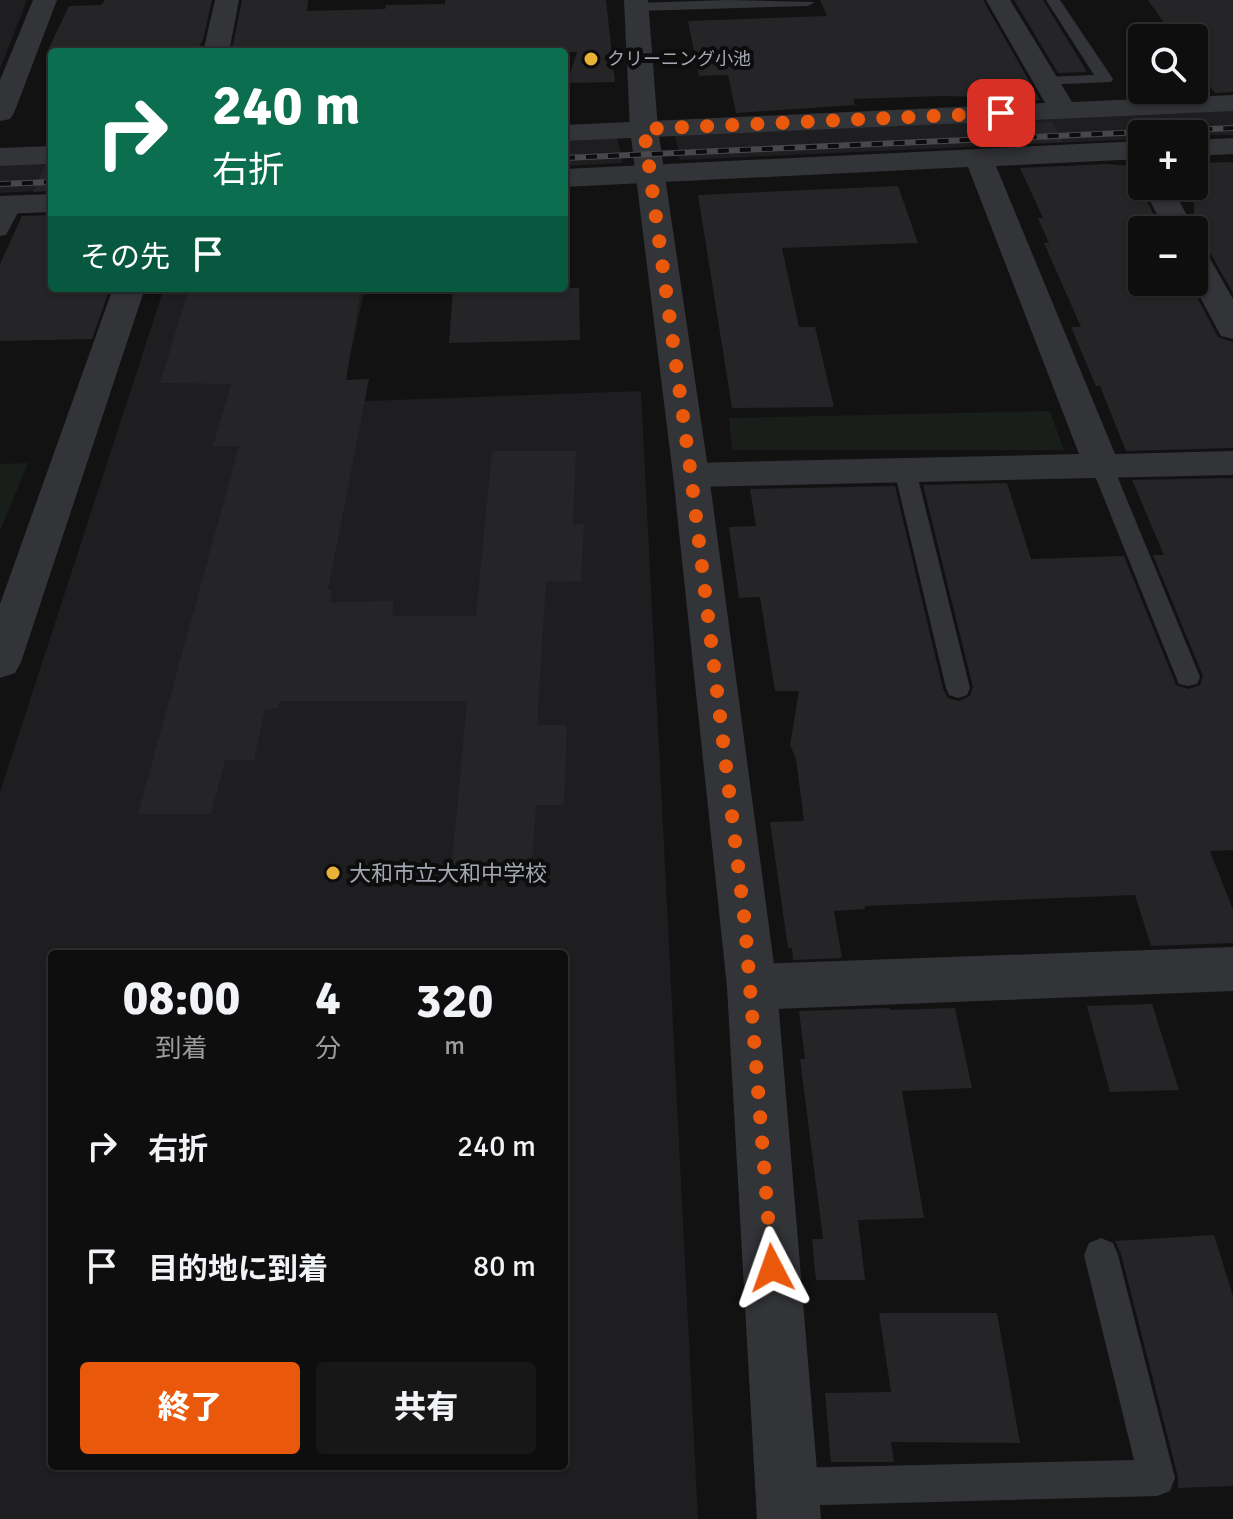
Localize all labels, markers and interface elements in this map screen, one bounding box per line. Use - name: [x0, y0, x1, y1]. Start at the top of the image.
- map controls: [1128, 24, 1208, 296]
- button: search: [1128, 24, 1208, 104]
- place label: クリーニング小池: [607, 48, 751, 70]
- marker: クリーニング小池: [582, 50, 600, 68]
- text: 240 m: [212, 71, 360, 140]
- pin: [967, 79, 1035, 147]
- icon: right: [80, 80, 184, 184]
- icon: arrive: [979, 91, 1023, 135]
- button: +: [1128, 120, 1208, 200]
- text: 右折: [212, 148, 284, 193]
- button: −: [1128, 216, 1208, 296]
- icon: arrive: [186, 232, 230, 276]
- text: その先: [80, 239, 170, 276]
- place label: 大和市立大和中学校: [349, 860, 547, 887]
- marker: 大和市立大和中学校: [324, 864, 342, 882]
- text: 08:00: [123, 969, 240, 1028]
- text: 4: [315, 969, 341, 1028]
- text: 320: [416, 972, 493, 1031]
- text: m: [444, 1030, 465, 1062]
- text: 到着: [156, 1033, 208, 1065]
- text: 分: [315, 1033, 341, 1065]
- icon: right: [80, 1124, 124, 1168]
- text: 240 m: [457, 1128, 536, 1165]
- text: 右折: [148, 1131, 208, 1168]
- position arrow: [730, 1226, 814, 1310]
- icon: arrive: [80, 1244, 124, 1288]
- text: 80 m: [473, 1248, 536, 1285]
- text: 目的地に到着: [148, 1251, 328, 1288]
- button: 終了: [80, 1362, 300, 1454]
- button: 共有: [316, 1362, 536, 1454]

